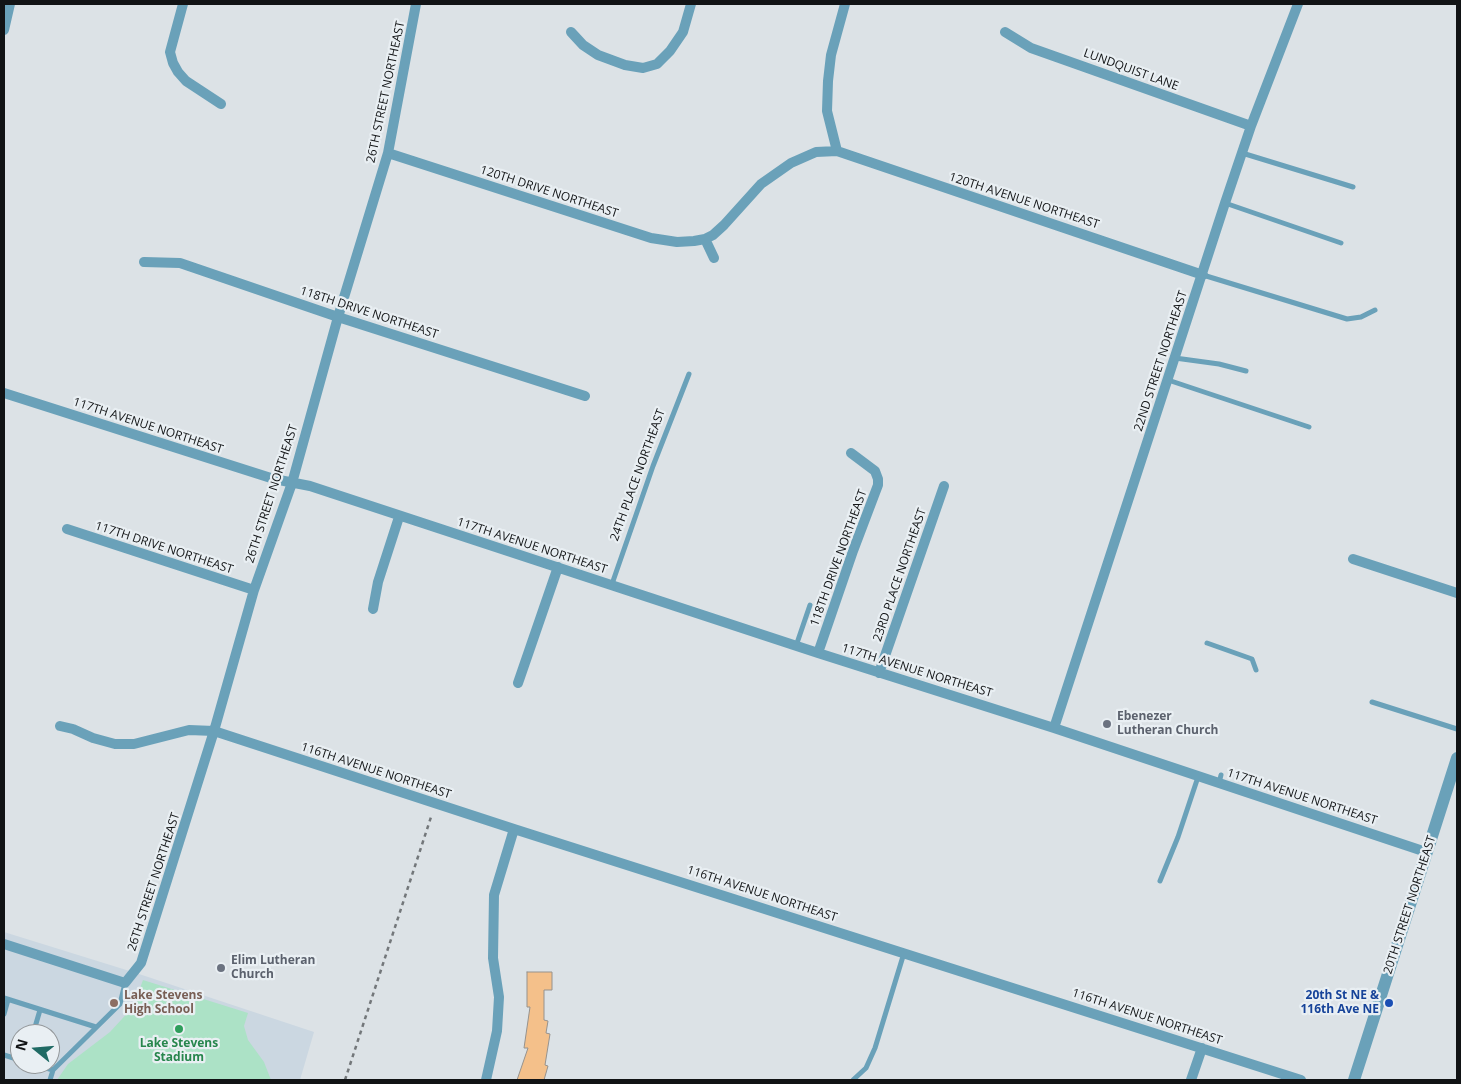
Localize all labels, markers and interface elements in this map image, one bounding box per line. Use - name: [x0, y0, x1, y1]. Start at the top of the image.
- street label: 26TH STREET NORTHEAST: [364, 20, 408, 164]
- street label: LUNDQUIST LANE: [1082, 46, 1180, 94]
- street label: 120TH DRIVE NORTHEAST: [478, 163, 620, 221]
- street label: 120TH AVENUE NORTHEAST: [947, 170, 1101, 232]
- street label: 118TH DRIVE NORTHEAST: [298, 284, 440, 342]
- street label: 22ND STREET NORTHEAST: [1131, 289, 1191, 433]
- street label: 117TH AVENUE NORTHEAST: [71, 395, 225, 457]
- street label: 24TH PLACE NORTHEAST: [607, 407, 669, 543]
- street label: 26TH STREET NORTHEAST: [243, 423, 301, 565]
- street label: 118TH DRIVE NORTHEAST: [808, 488, 870, 628]
- street label: 23RD PLACE NORTHEAST: [870, 506, 930, 644]
- street label: 117TH AVENUE NORTHEAST: [455, 515, 609, 577]
- street label: 117TH DRIVE NORTHEAST: [93, 519, 235, 577]
- street label: 117TH AVENUE NORTHEAST: [840, 641, 994, 701]
- place label: Ebenezer Lutheran Church: [1117, 710, 1218, 738]
- marker: Ebenezer Lutheran Church: [1101, 718, 1113, 730]
- street label: 116TH AVENUE NORTHEAST: [299, 740, 453, 802]
- street label: 117TH AVENUE NORTHEAST: [1225, 766, 1379, 828]
- street label: 26TH STREET NORTHEAST: [125, 811, 183, 953]
- street label: 20TH STREET NORTHEAST: [1381, 834, 1439, 976]
- street label: 116TH AVENUE NORTHEAST: [685, 863, 839, 925]
- place label: Elim Lutheran Church: [231, 954, 315, 982]
- marker: Elim Lutheran Church: [215, 962, 227, 974]
- street label: 116TH AVENUE NORTHEAST: [1070, 986, 1224, 1048]
- place label: Lake Stevens High School: [124, 989, 202, 1017]
- place label: 20th St NE & 116th Ave NE: [1300, 989, 1379, 1017]
- marker: Lake Stevens High School: [108, 997, 120, 1009]
- marker: 20th St NE & 116th Ave NE: [1383, 997, 1395, 1009]
- marker: Lake Stevens Stadium: [173, 1023, 185, 1035]
- north arrow: [10, 1024, 60, 1074]
- text: N: [10, 1037, 32, 1053]
- place label: Lake Stevens Stadium: [140, 1037, 218, 1065]

